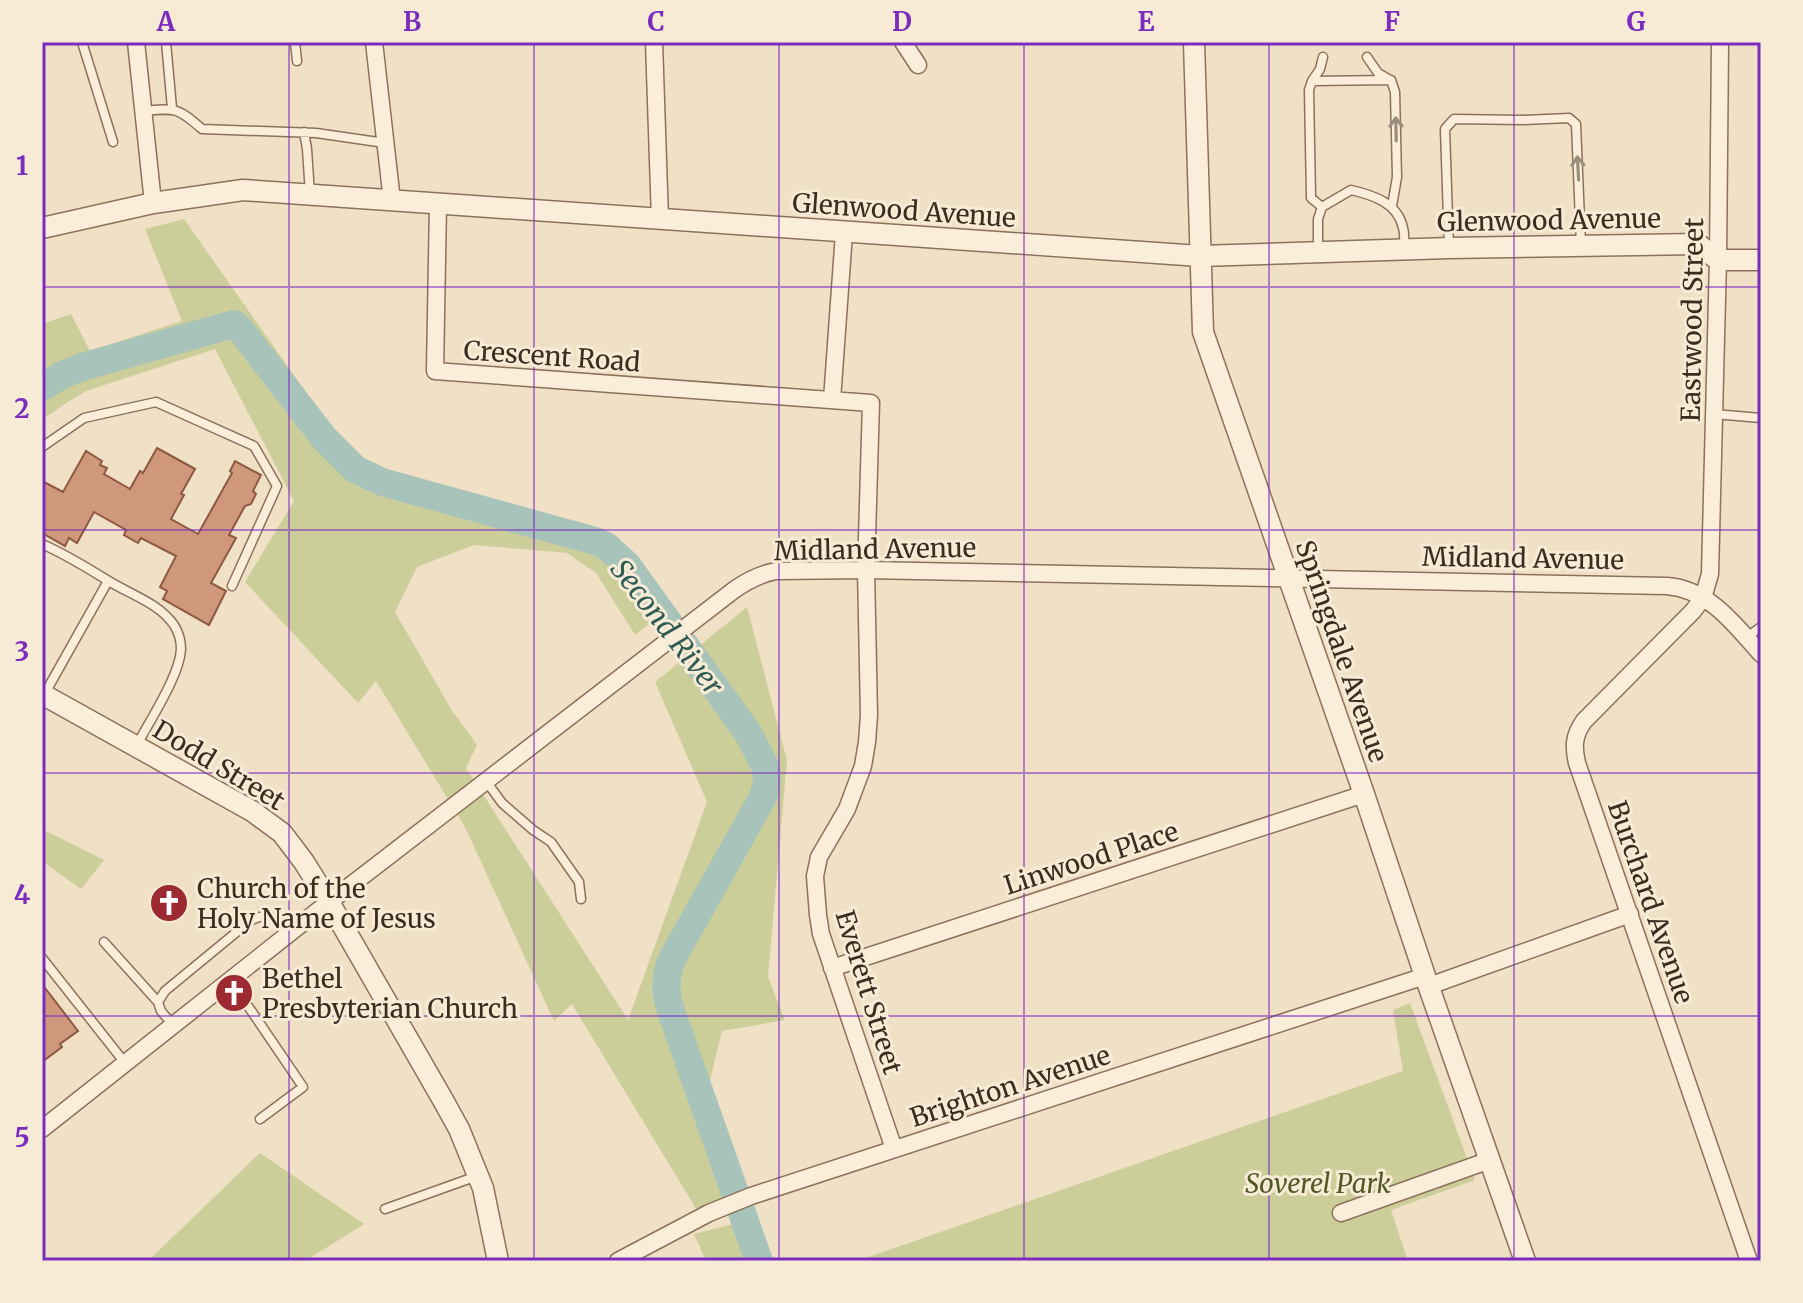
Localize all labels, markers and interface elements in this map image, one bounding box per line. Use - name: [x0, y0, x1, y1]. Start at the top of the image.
- text: A: [156, 5, 176, 38]
- text: B: [403, 5, 421, 38]
- text: C: [647, 5, 665, 38]
- text: D: [892, 5, 912, 38]
- text: E: [1138, 5, 1155, 38]
- text: F: [1384, 5, 1400, 38]
- text: G: [1627, 5, 1646, 38]
- one-way arrow: [1388, 116, 1403, 142]
- text: 1: [16, 149, 28, 182]
- one-way arrow: [1570, 155, 1585, 181]
- street label: Glenwood Avenue: [791, 186, 1017, 234]
- street label: Glenwood Avenue: [1437, 202, 1661, 238]
- street label: Eastwood Street: [1674, 218, 1710, 422]
- street label: Crescent Road: [463, 333, 642, 379]
- text: 2: [14, 392, 30, 425]
- street label: Midland Avenue: [774, 531, 976, 567]
- street label: Springdale Avenue: [1289, 536, 1395, 766]
- street label: Midland Avenue: [1422, 540, 1624, 576]
- water label: Second River: [603, 552, 732, 703]
- text: 3: [15, 635, 29, 668]
- street label: Dodd Street: [147, 713, 291, 817]
- street label: Burchard Avenue: [1601, 796, 1701, 1008]
- street label: Linwood Place: [1000, 814, 1182, 902]
- place label: Church of the Holy Name of Jesus: [197, 872, 436, 935]
- text: 4: [14, 878, 31, 911]
- church icon: Church of the Holy Name of Jesus: [148, 882, 190, 924]
- street label: Everett Street: [828, 906, 910, 1078]
- place label: Bethel Presbyterian Church: [262, 962, 518, 1025]
- church icon: Bethel Presbyterian Church: [213, 972, 255, 1014]
- street label: Brighton Avenue: [906, 1038, 1114, 1134]
- text: 5: [14, 1121, 30, 1154]
- park label: Soverel Park: [1245, 1167, 1391, 1200]

